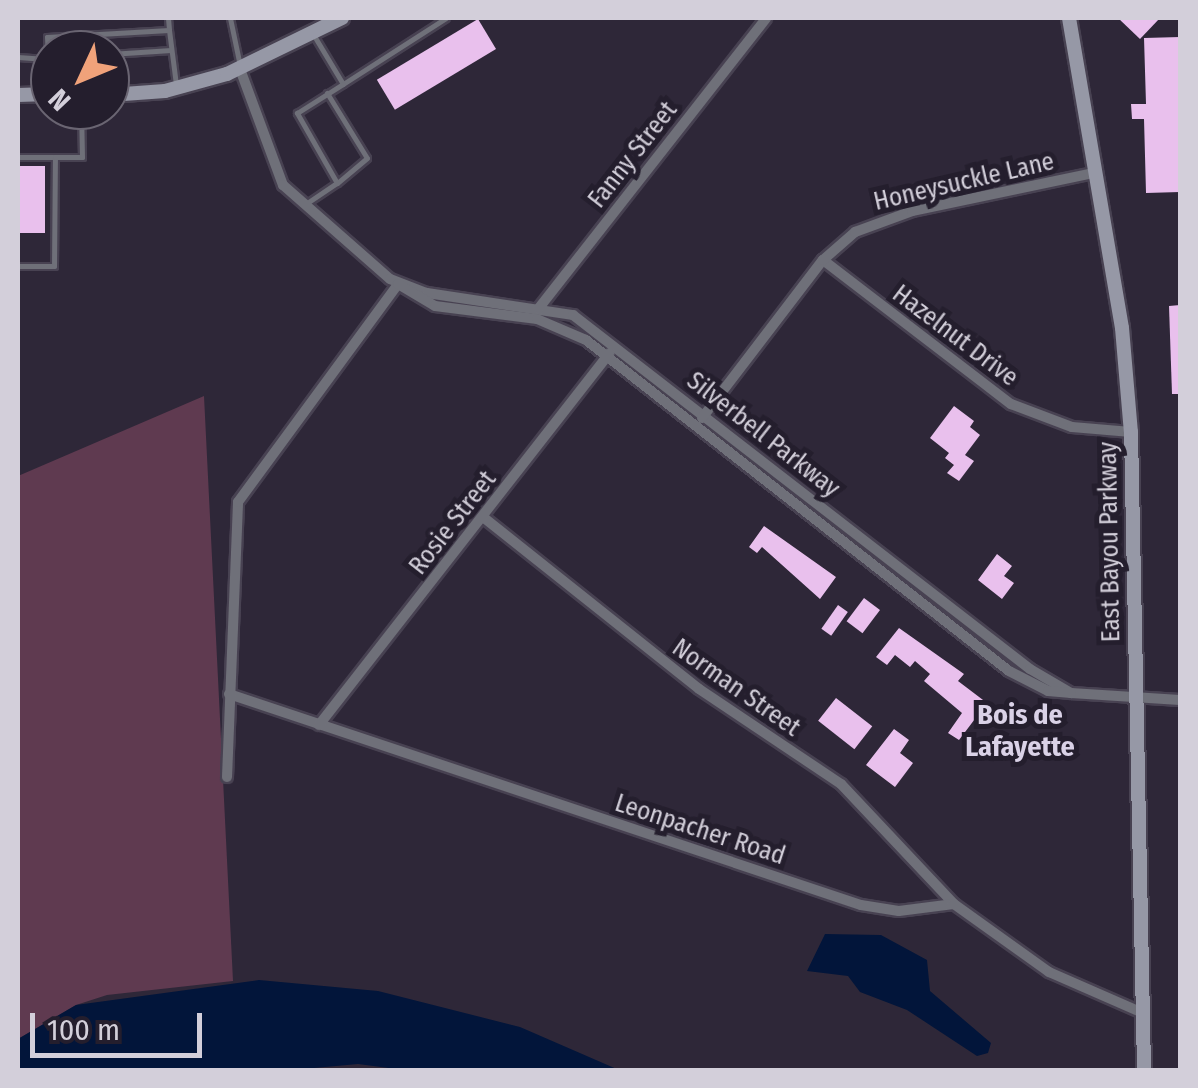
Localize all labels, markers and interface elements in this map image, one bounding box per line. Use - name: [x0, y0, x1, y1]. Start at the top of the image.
- north arrow: [30, 30, 130, 130]
- text: N: [42, 82, 77, 117]
- street label: Fanny Street: [582, 96, 684, 214]
- street label: Honeysuckle Lane: [871, 147, 1057, 217]
- street label: Hazelnut Drive: [886, 279, 1024, 393]
- street label: Silverbell Parkway: [681, 366, 845, 504]
- street label: East Bayou Parkway: [1093, 442, 1127, 642]
- street label: Rosie Street: [403, 465, 503, 581]
- street label: Norman Street: [666, 633, 806, 743]
- district label: Bois de Lafayette: [965, 698, 1075, 764]
- street label: Leonpacher Road: [611, 788, 789, 872]
- scale bar: [35, 993, 208, 1055]
- text: 100 m: [47, 1012, 120, 1048]

